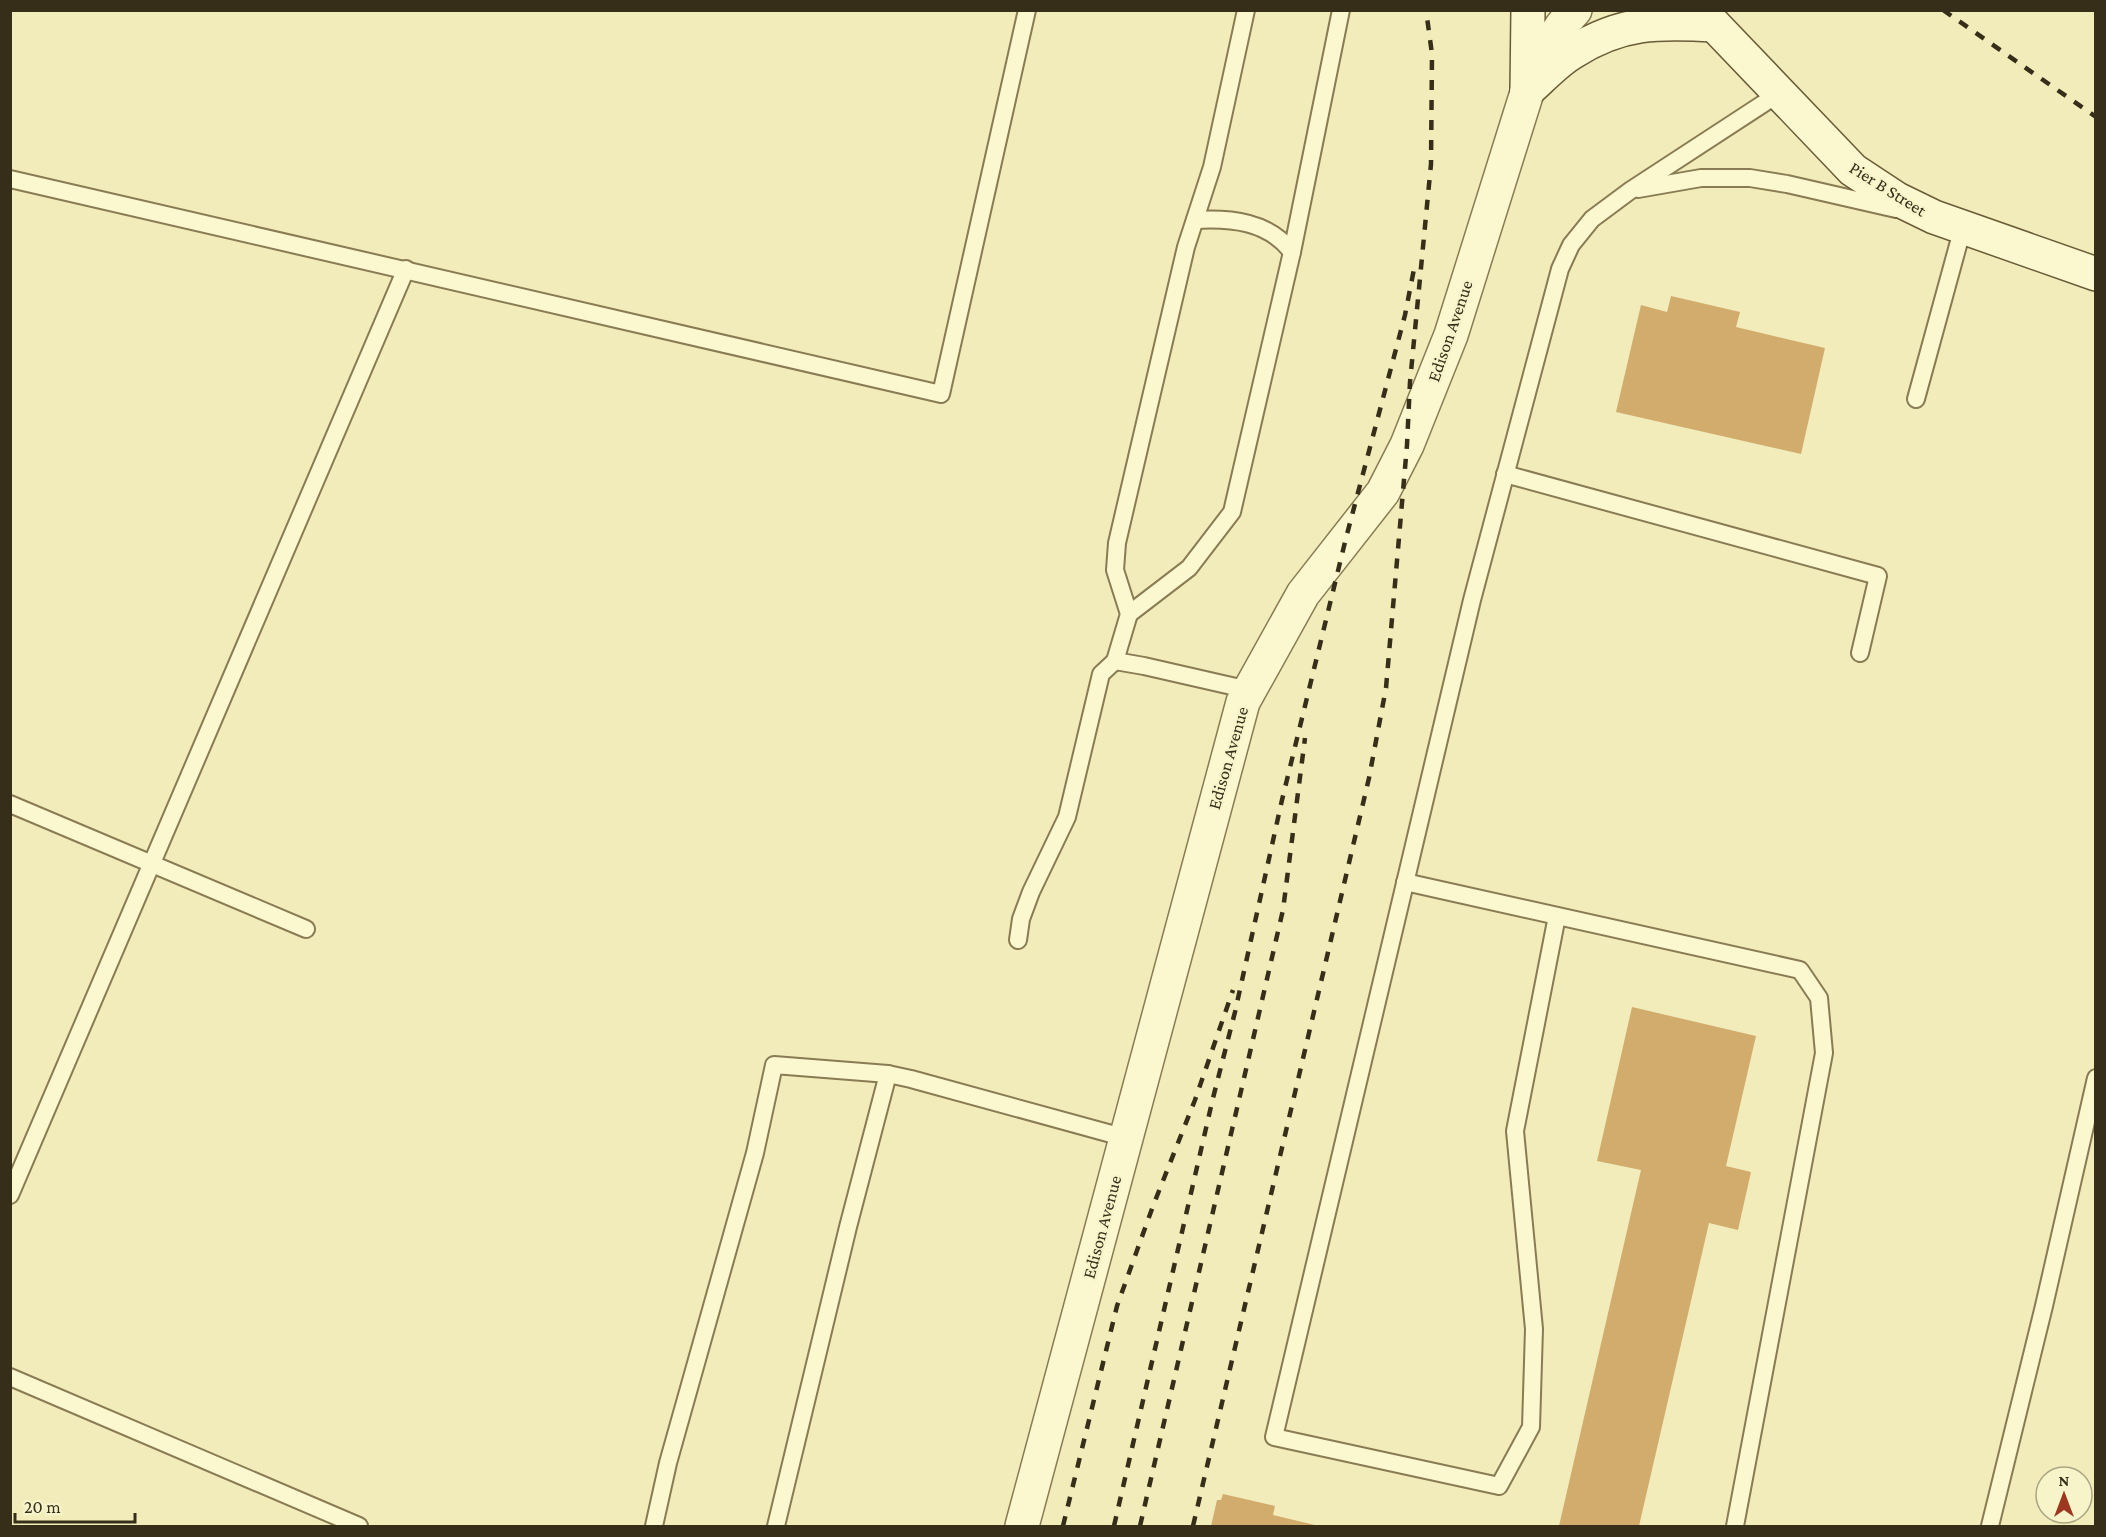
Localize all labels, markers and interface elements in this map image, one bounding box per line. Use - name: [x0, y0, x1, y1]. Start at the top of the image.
- street label: Pier B Street: [1846, 158, 1931, 221]
- street label: Edison Avenue: [1423, 278, 1477, 384]
- street label: Edison Avenue: [1204, 704, 1252, 812]
- street label: Edison Avenue: [1079, 1173, 1125, 1281]
- north arrow: [2034, 1465, 2094, 1525]
- text: N: [2059, 1472, 2070, 1489]
- scale bar: [15, 1486, 135, 1524]
- text: 20 m: [24, 1497, 61, 1517]

